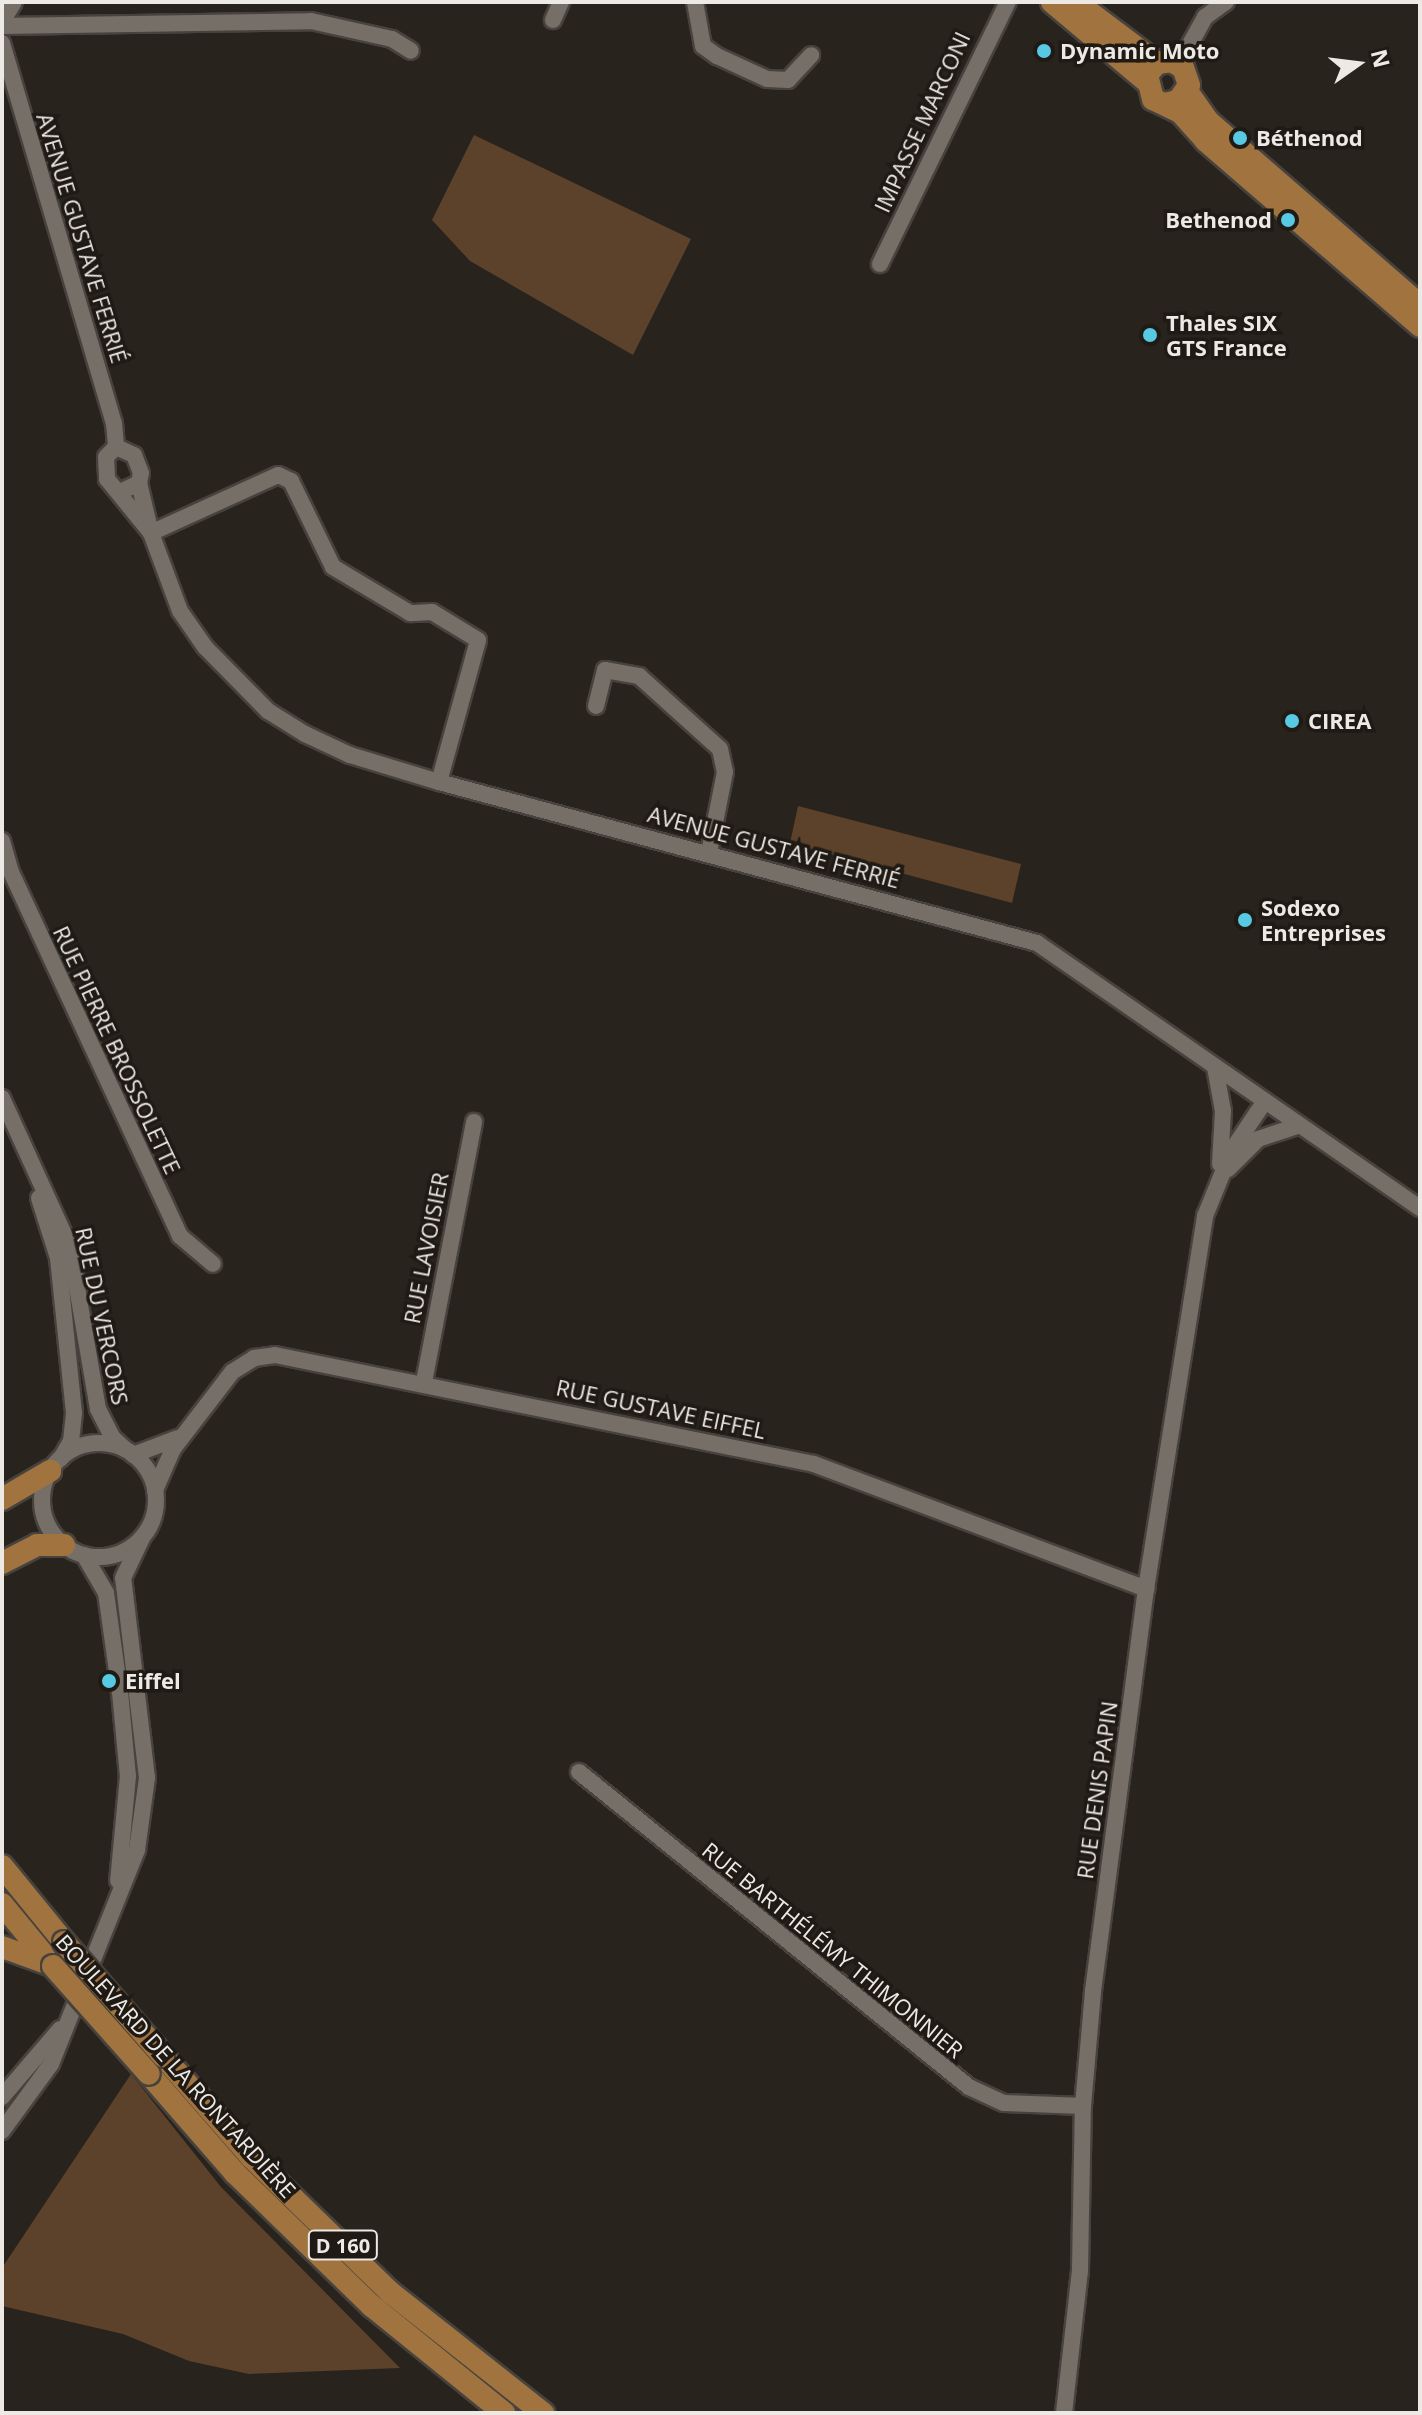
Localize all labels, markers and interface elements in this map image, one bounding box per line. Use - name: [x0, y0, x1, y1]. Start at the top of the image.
- north arrow: [1318, 24, 1398, 104]
- street label: IMPASSE MARCONI: [869, 28, 975, 216]
- place label: Dynamic Moto: [1060, 38, 1219, 64]
- marker: Dynamic Moto: [1035, 42, 1053, 60]
- text: N: [1365, 46, 1398, 70]
- street label: AVENUE GUSTAVE FERRIÉ: [31, 110, 133, 366]
- place label: Béthenod: [1256, 125, 1363, 151]
- marker: Béthenod: [1231, 129, 1249, 147]
- place label: Bethenod: [1165, 207, 1272, 233]
- marker: Bethenod: [1279, 211, 1297, 229]
- place label: Thales SIX GTS France: [1166, 309, 1287, 360]
- marker: Thales SIX GTS France: [1141, 326, 1159, 344]
- place label: CIREA: [1308, 708, 1371, 734]
- marker: CIREA: [1283, 712, 1301, 730]
- street label: AVENUE GUSTAVE FERRIÉ: [645, 801, 903, 893]
- place label: Sodexo Entreprises: [1261, 894, 1386, 946]
- marker: Sodexo Entreprises: [1236, 911, 1254, 929]
- street label: RUE PIERRE BROSSOLETTE: [48, 922, 186, 1178]
- street label: RUE LAVOISIER: [398, 1170, 454, 1326]
- street label: RUE DU VERCORS: [70, 1225, 134, 1407]
- street label: RUE GUSTAVE EIFFEL: [554, 1374, 768, 1444]
- place label: Eiffel: [125, 1668, 181, 1694]
- marker: Eiffel: [100, 1672, 118, 1690]
- street label: RUE DENIS PAPIN: [1071, 1699, 1123, 1881]
- street label: RUE BARTHÉLÉMY THIMONNIER: [697, 1837, 969, 2063]
- street label: BOULEVARD DE LA RONTARDIÈRE: [51, 1929, 301, 2203]
- road number: D 160: [307, 2229, 379, 2261]

